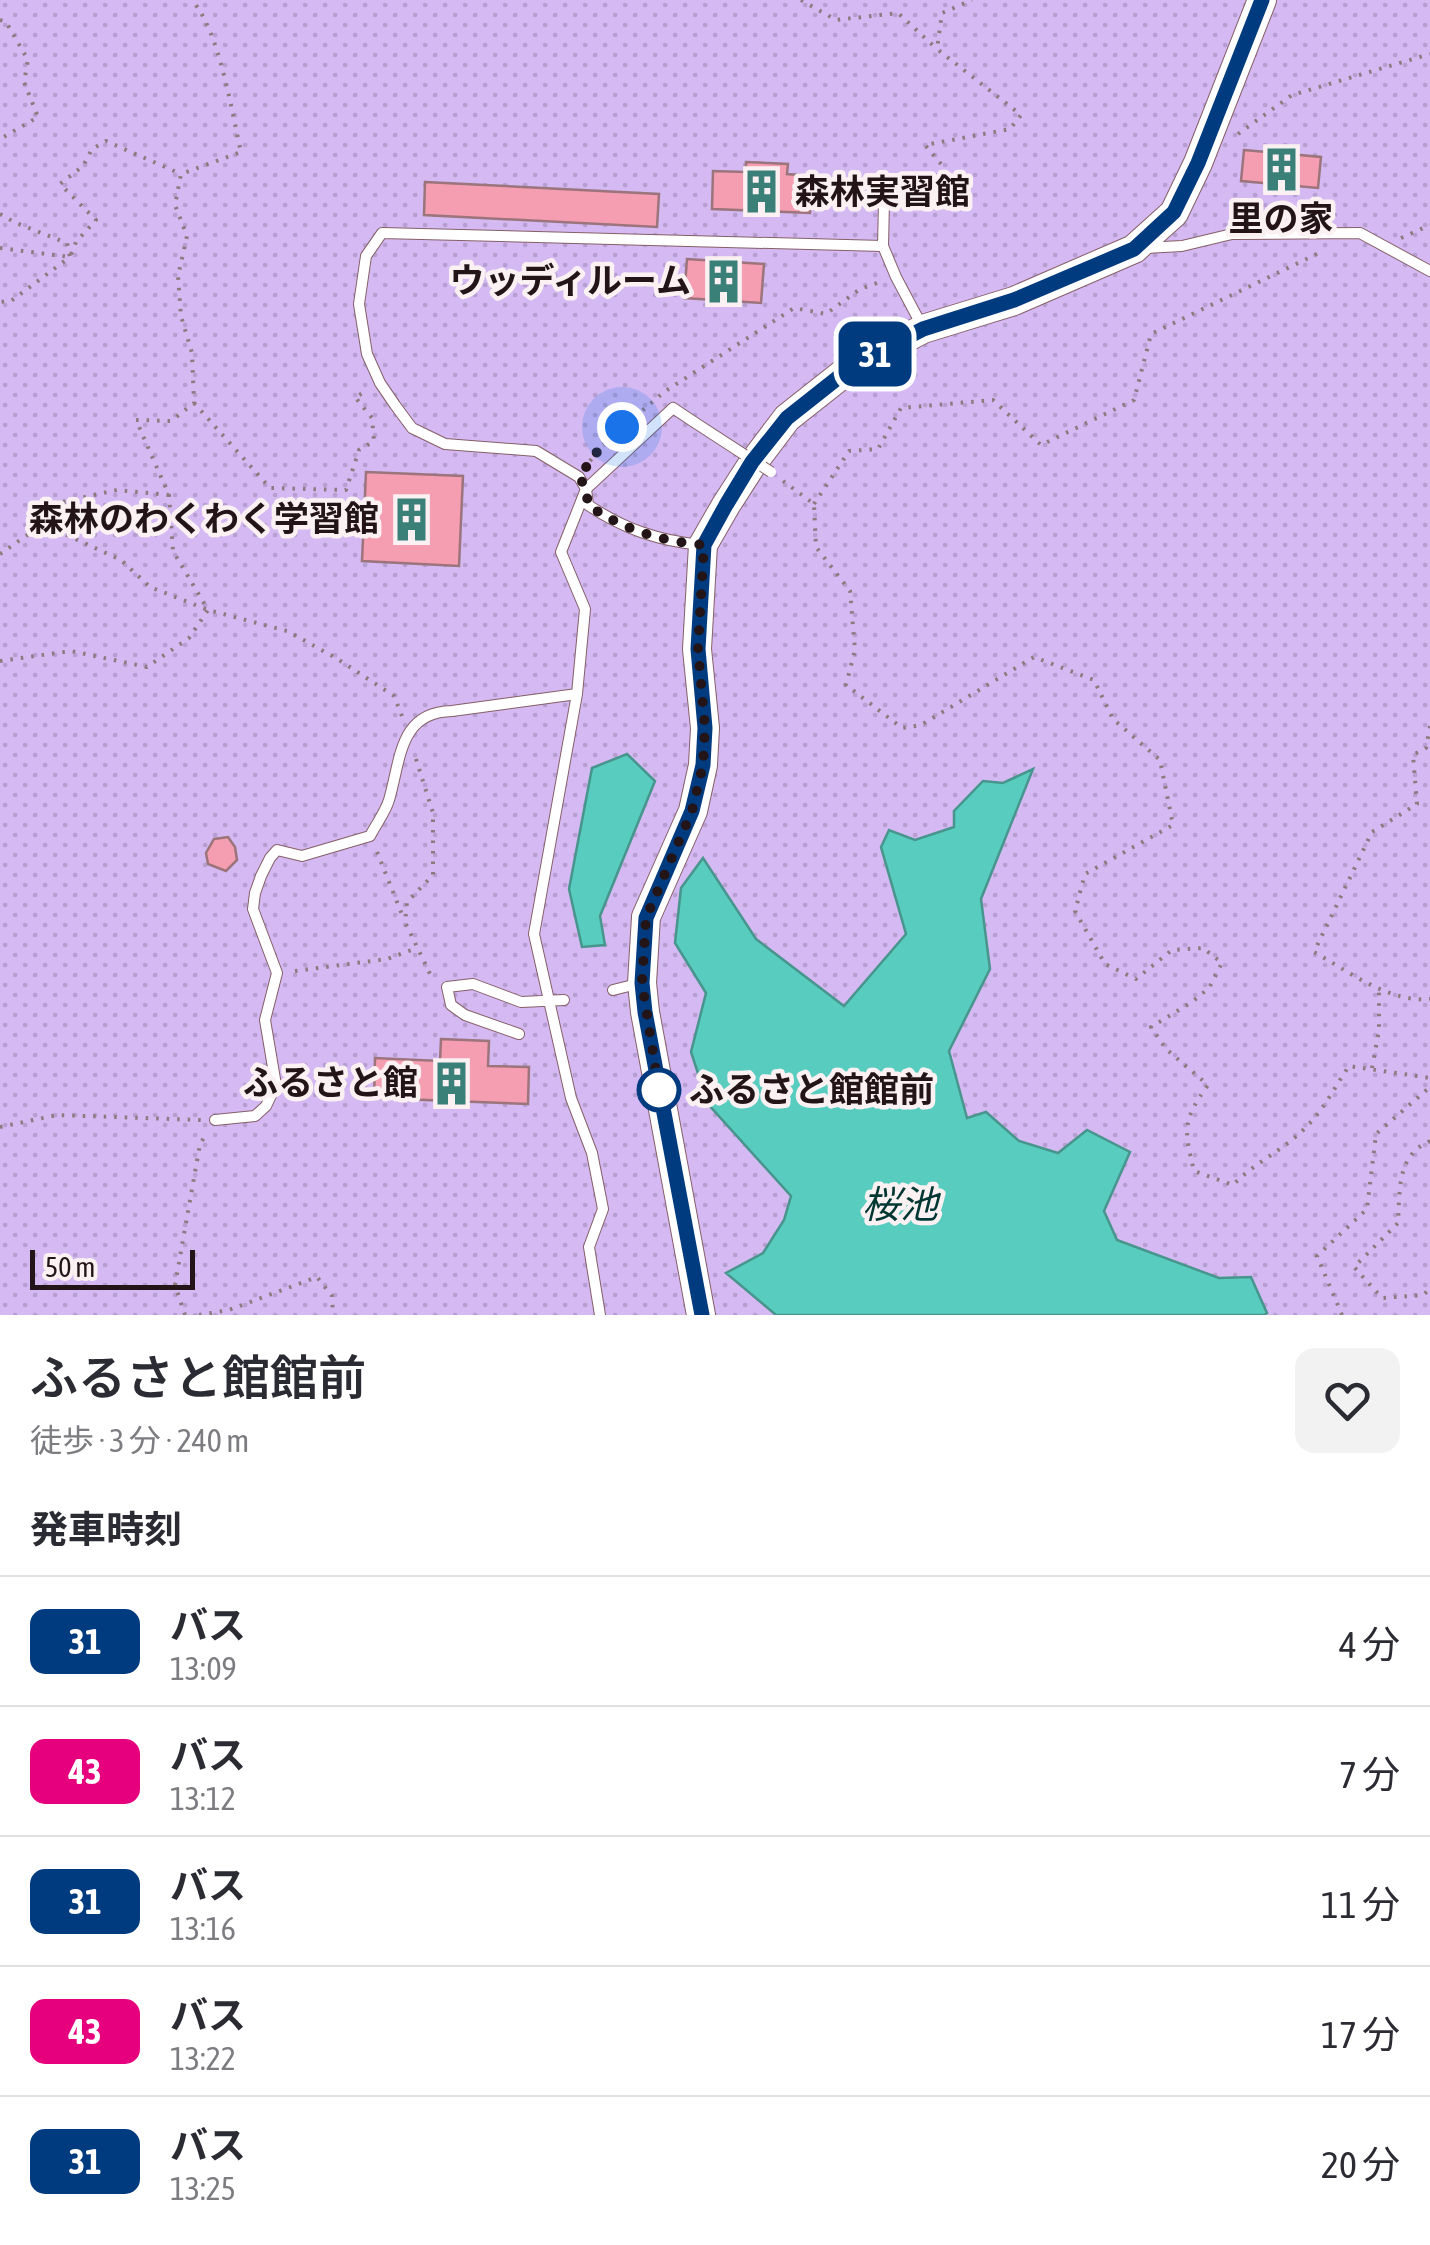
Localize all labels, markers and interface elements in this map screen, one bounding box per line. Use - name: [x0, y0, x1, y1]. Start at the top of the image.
- building icon: 里の家: [1257, 145, 1305, 193]
- building icon: 森林実習館: [738, 168, 786, 216]
- place label: 森林実習館: [795, 171, 970, 211]
- place label: 里の家: [1228, 198, 1334, 238]
- building icon: ウッディルーム: [700, 257, 748, 305]
- place label: ウッディルーム: [449, 260, 691, 300]
- line badge: 31: [830, 322, 920, 386]
- text: 31: [859, 334, 891, 374]
- your location: [597, 402, 647, 452]
- building icon: 森林のわくわく学習館: [388, 495, 436, 543]
- place label: 森林のわくわく学習館: [29, 498, 379, 538]
- building icon: ふるさと館: [427, 1059, 475, 1107]
- place label: ふるさと館: [243, 1062, 418, 1102]
- marker: ふるさと館館前: [638, 1069, 680, 1111]
- place label: ふるさと館館前: [689, 1069, 934, 1109]
- water label: 桜池: [862, 1183, 942, 1226]
- scale bar: [30, 1245, 195, 1290]
- text: 50 m: [45, 1251, 95, 1283]
- button: heart: [1295, 1348, 1400, 1453]
- text: ふるさと館館前: [30, 1350, 366, 1405]
- text: 徒歩 · 3 分 · 240 m: [30, 1422, 249, 1459]
- text: 発車時刻: [30, 1508, 182, 1551]
- text: バス: [170, 1604, 246, 1647]
- text: 31: [69, 1621, 101, 1661]
- text: 4 分: [1339, 1623, 1400, 1666]
- text: 13:09: [170, 1650, 237, 1687]
- text: バス: [170, 1734, 246, 1777]
- text: 43: [69, 1751, 101, 1791]
- text: 7 分: [1339, 1753, 1400, 1796]
- text: 13:12: [170, 1780, 236, 1817]
- text: バス: [170, 1864, 246, 1907]
- text: 31: [69, 1881, 101, 1921]
- text: 11 分: [1321, 1883, 1400, 1926]
- text: 13:16: [170, 1910, 236, 1947]
- text: バス: [170, 1994, 246, 2037]
- text: 43: [69, 2011, 101, 2051]
- text: 17 分: [1321, 2013, 1400, 2056]
- text: 13:22: [170, 2040, 236, 2077]
- text: バス: [170, 2124, 246, 2167]
- text: 31: [69, 2141, 101, 2181]
- text: 20 分: [1321, 2143, 1400, 2186]
- text: 13:25: [170, 2170, 236, 2207]

